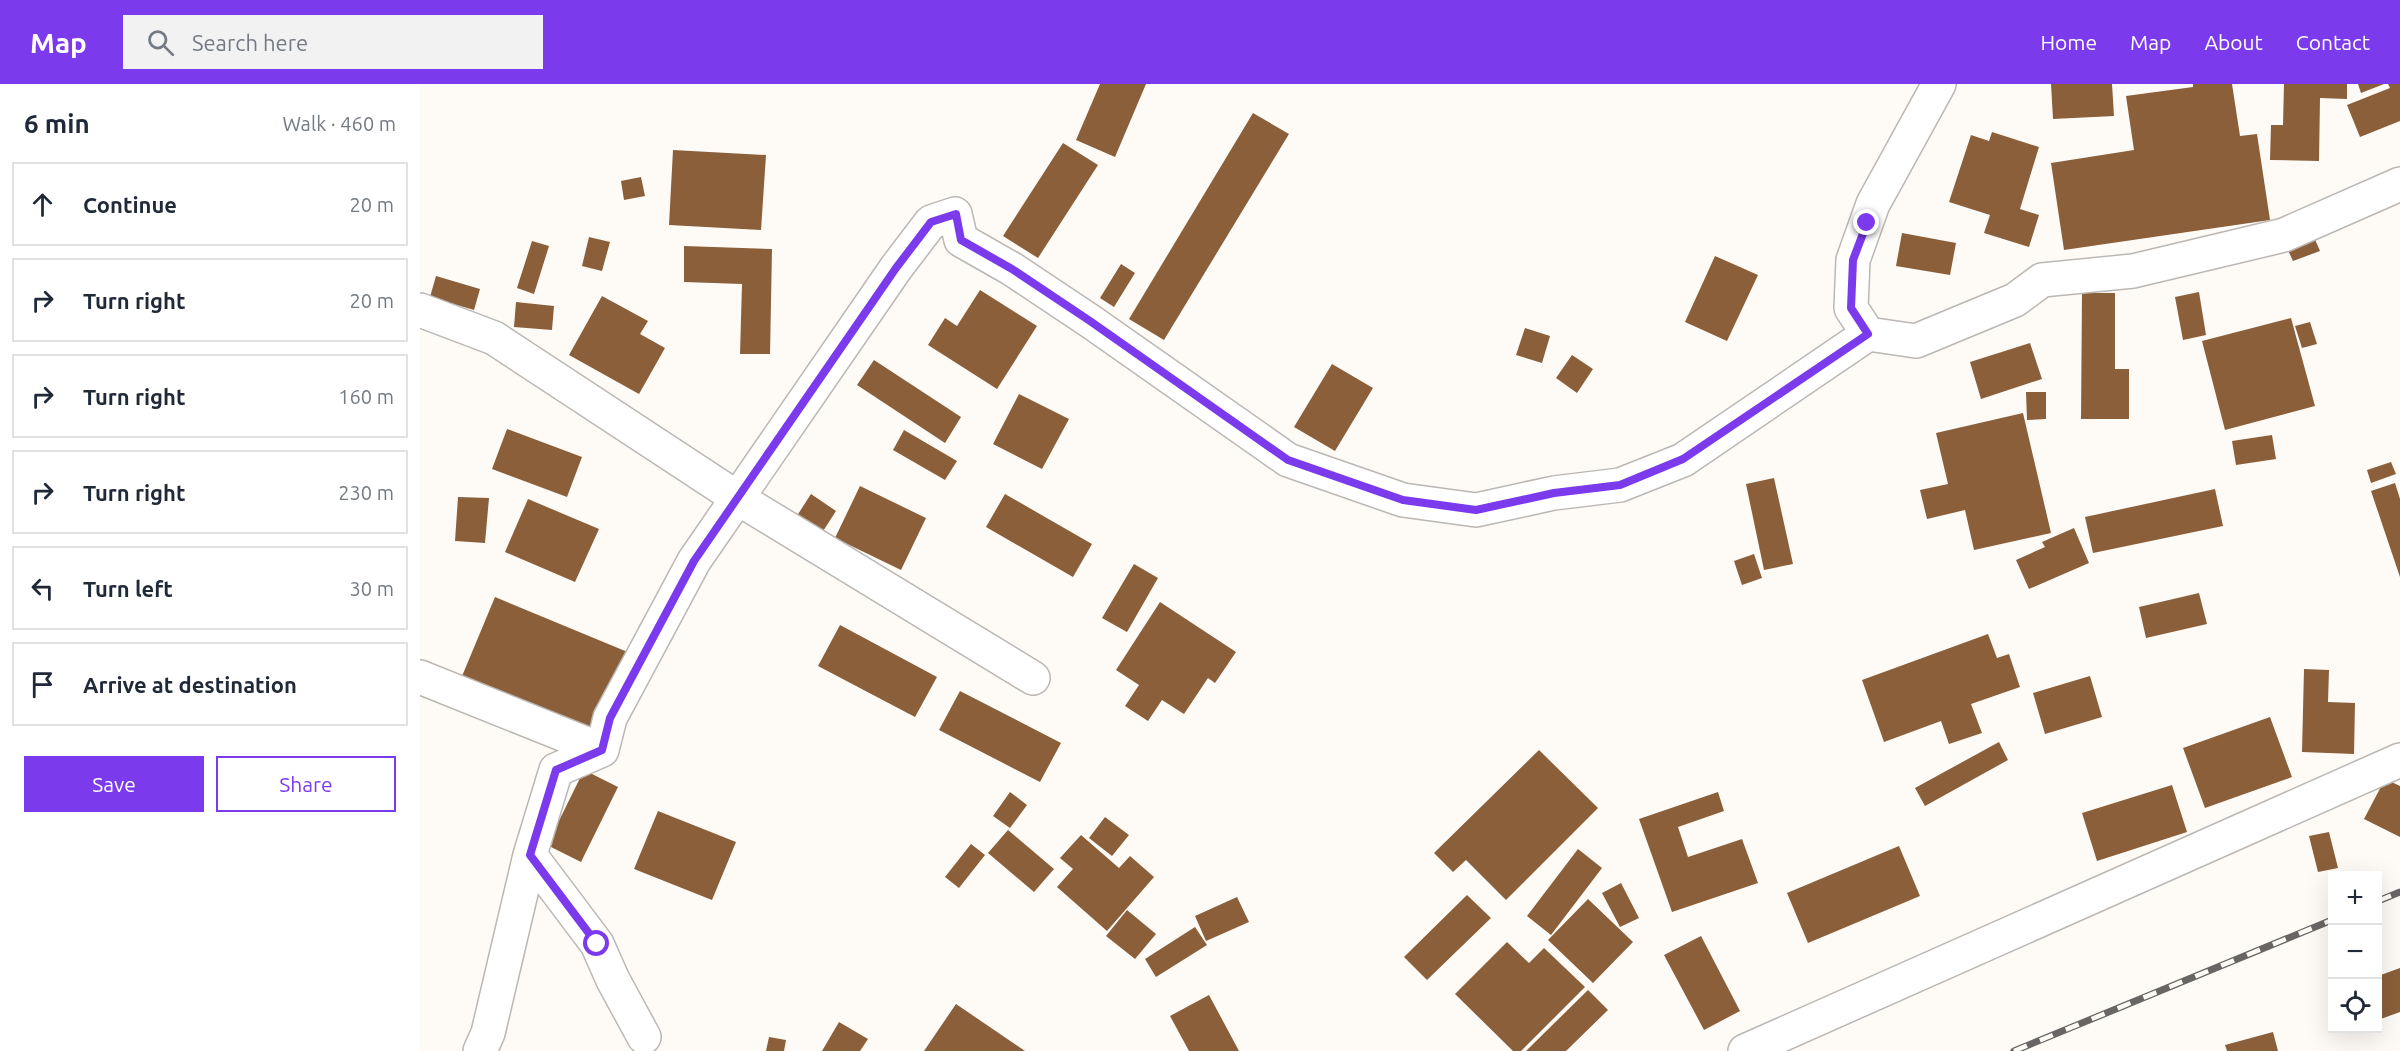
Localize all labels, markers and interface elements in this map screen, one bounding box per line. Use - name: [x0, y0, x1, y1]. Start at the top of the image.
- search box: [123, 15, 543, 69]
- icon: search: [144, 26, 177, 59]
- text: Map: [30, 27, 87, 58]
- text: Search here: [192, 30, 308, 55]
- text: Home: [2040, 30, 2097, 54]
- text: Map: [2130, 30, 2171, 54]
- text: About: [2204, 30, 2263, 54]
- text: Contact: [2296, 30, 2370, 54]
- text: 6 min: [24, 109, 90, 138]
- text: Walk · 460 m: [283, 112, 396, 135]
- icon: ahead: [26, 188, 59, 221]
- text: Continue: [83, 192, 177, 217]
- text: 20 m: [350, 193, 394, 216]
- route end: [1853, 209, 1879, 235]
- icon: right: [26, 284, 59, 317]
- text: Turn right: [83, 288, 185, 313]
- text: 20 m: [350, 289, 394, 312]
- icon: right: [26, 380, 59, 413]
- text: Turn right: [83, 384, 185, 409]
- text: 160 m: [338, 385, 394, 408]
- icon: right: [26, 476, 59, 509]
- text: Turn right: [83, 480, 185, 505]
- text: 230 m: [338, 481, 394, 504]
- icon: left: [26, 572, 59, 605]
- text: Turn left: [83, 576, 173, 601]
- text: 30 m: [350, 577, 394, 600]
- icon: arrive: [26, 668, 59, 701]
- text: Arrive at destination: [83, 672, 297, 697]
- button: Save: [24, 756, 204, 812]
- button: Share: [216, 756, 396, 812]
- map controls: [2328, 871, 2382, 1033]
- button: +: [2328, 871, 2382, 925]
- button: −: [2328, 925, 2382, 979]
- route start: [583, 930, 609, 956]
- button: locate: [2328, 979, 2382, 1033]

